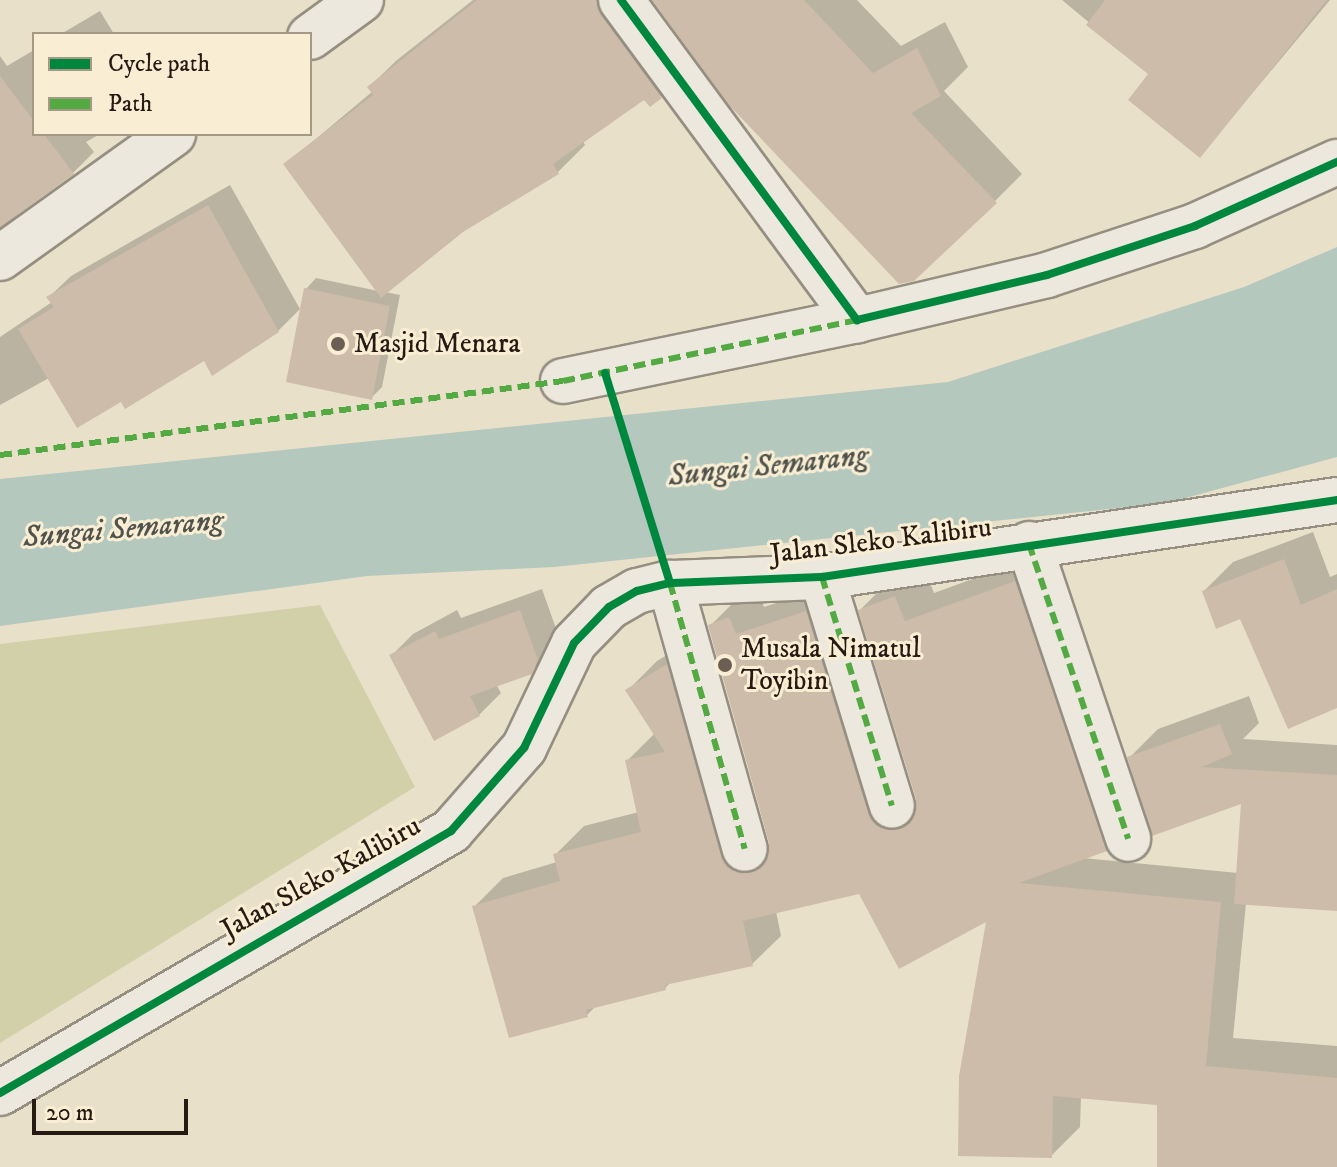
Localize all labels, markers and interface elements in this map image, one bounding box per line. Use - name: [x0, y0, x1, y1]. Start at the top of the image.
- legend: [32, 32, 312, 136]
- text: Cycle path: [108, 49, 210, 79]
- text: Path: [108, 89, 152, 119]
- place label: Masjid Menara: [354, 327, 520, 361]
- marker: Masjid Menara: [329, 335, 347, 353]
- water label: Sungai Semarang: [666, 439, 870, 495]
- water label: Sungai Semarang: [22, 503, 224, 557]
- street label: Jalan Sleko Kalibiru: [768, 511, 994, 571]
- place label: Musala Nimatul Toyibin: [741, 632, 921, 698]
- marker: Musala Nimatul Toyibin: [716, 656, 734, 674]
- street label: Jalan Sleko Kalibiru: [215, 809, 427, 947]
- scale bar: [36, 1083, 192, 1133]
- text: 20 m: [46, 1098, 94, 1128]

